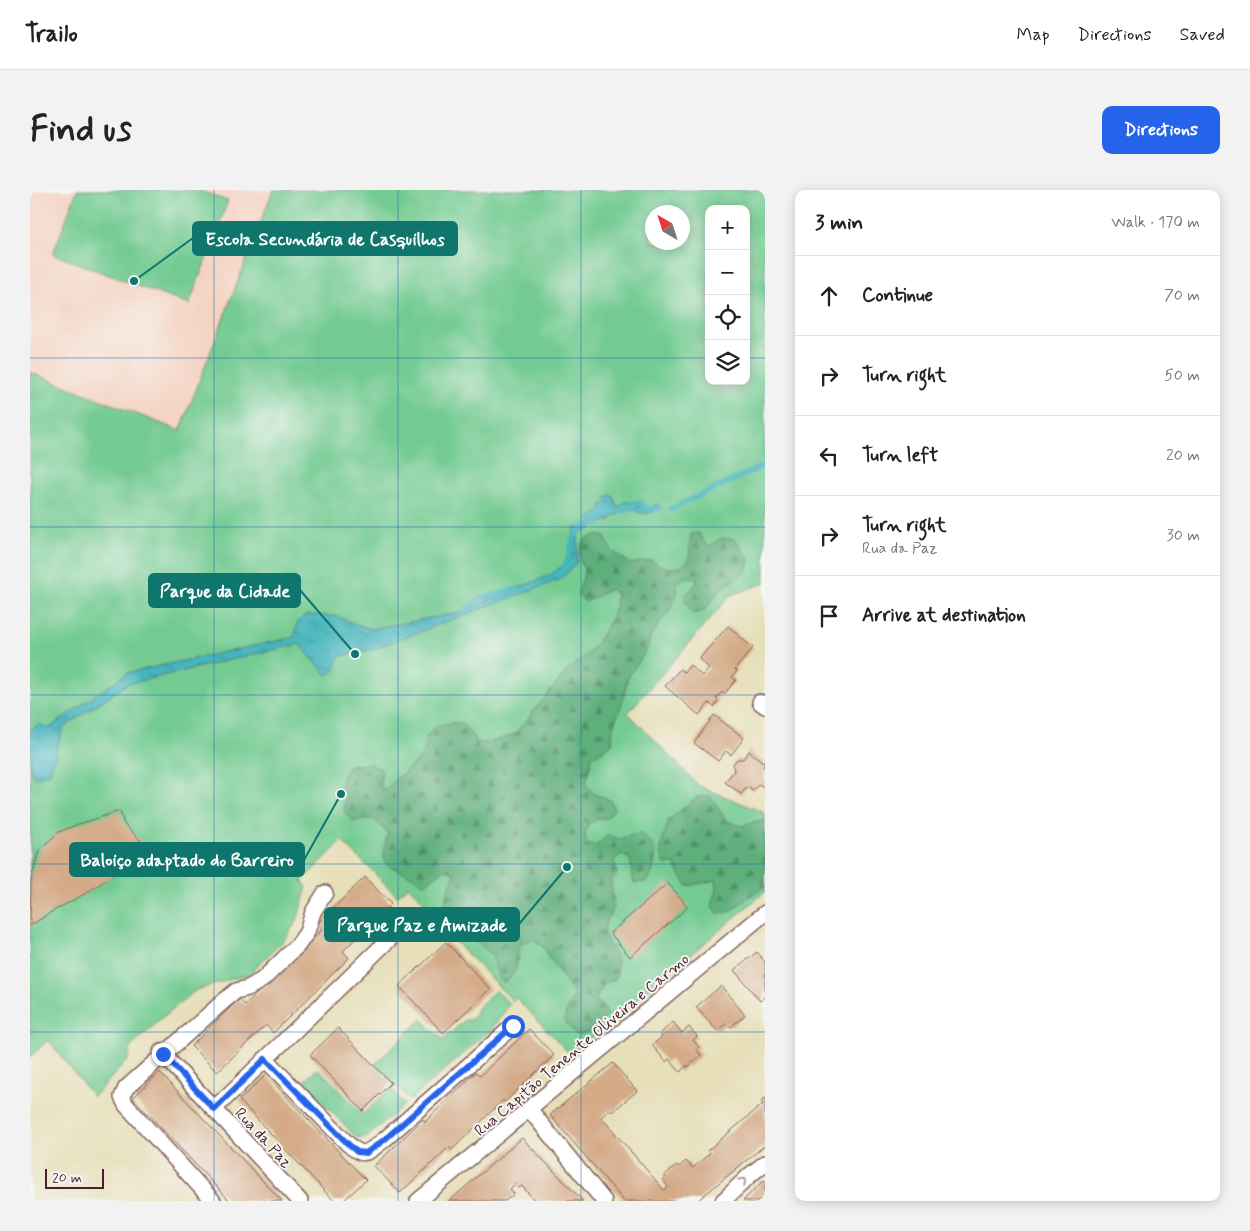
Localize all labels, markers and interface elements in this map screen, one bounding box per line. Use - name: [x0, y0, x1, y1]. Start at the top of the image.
- text: Trailo: [25, 19, 78, 50]
- text: Map: [1017, 23, 1050, 47]
- text: Directions: [1078, 23, 1152, 47]
- text: Saved: [1180, 23, 1225, 47]
- button: Directions: [1102, 106, 1220, 154]
- text: Find us: [30, 107, 132, 153]
- north arrow: [645, 205, 690, 250]
- map controls: [705, 205, 750, 385]
- button: +: [705, 205, 750, 250]
- text: 3 min: [815, 209, 863, 237]
- text: Walk · 170 m: [1111, 212, 1200, 233]
- callout: Escola Secundária de Casquilhos: [193, 222, 457, 255]
- text: Escola Secundária de Casquilhos: [205, 228, 445, 252]
- button: −: [705, 250, 750, 295]
- icon: ahead: [815, 282, 843, 310]
- text: Continue: [862, 283, 933, 308]
- text: 70 m: [1164, 285, 1200, 306]
- button: locate: [705, 295, 750, 340]
- button: layers: [705, 340, 750, 385]
- icon: right: [815, 362, 843, 390]
- text: Turn right: [862, 363, 946, 388]
- text: 50 m: [1164, 365, 1200, 386]
- icon: left: [815, 442, 843, 470]
- text: Turn left: [862, 443, 938, 468]
- text: 20 m: [1166, 445, 1200, 466]
- text: Turn right: [862, 513, 946, 538]
- icon: right: [815, 522, 843, 550]
- text: 30 m: [1167, 525, 1200, 546]
- text: Rua da Paz: [862, 538, 937, 559]
- callout: Parque da Cidade: [149, 574, 300, 607]
- text: Parque da Cidade: [160, 580, 290, 604]
- icon: arrive: [815, 602, 843, 630]
- text: Arrive at destination: [862, 603, 1026, 628]
- callout: Baloiço adaptado do Barreiro: [70, 843, 304, 876]
- text: Baloiço adaptado do Barreiro: [80, 849, 294, 873]
- callout: Parque Paz e Amizade: [325, 908, 519, 941]
- text: Parque Paz e Amizade: [337, 914, 508, 938]
- street label: Rua Capitão Tenente Oliveira e Carmo: [470, 949, 694, 1141]
- route start: [502, 1015, 525, 1038]
- route end: [152, 1043, 175, 1066]
- street label: Rua da Paz: [229, 1103, 296, 1173]
- scale bar: [45, 1166, 104, 1189]
- text: 20 m: [52, 1169, 82, 1187]
- one-way arrow: [738, 1178, 747, 1187]

